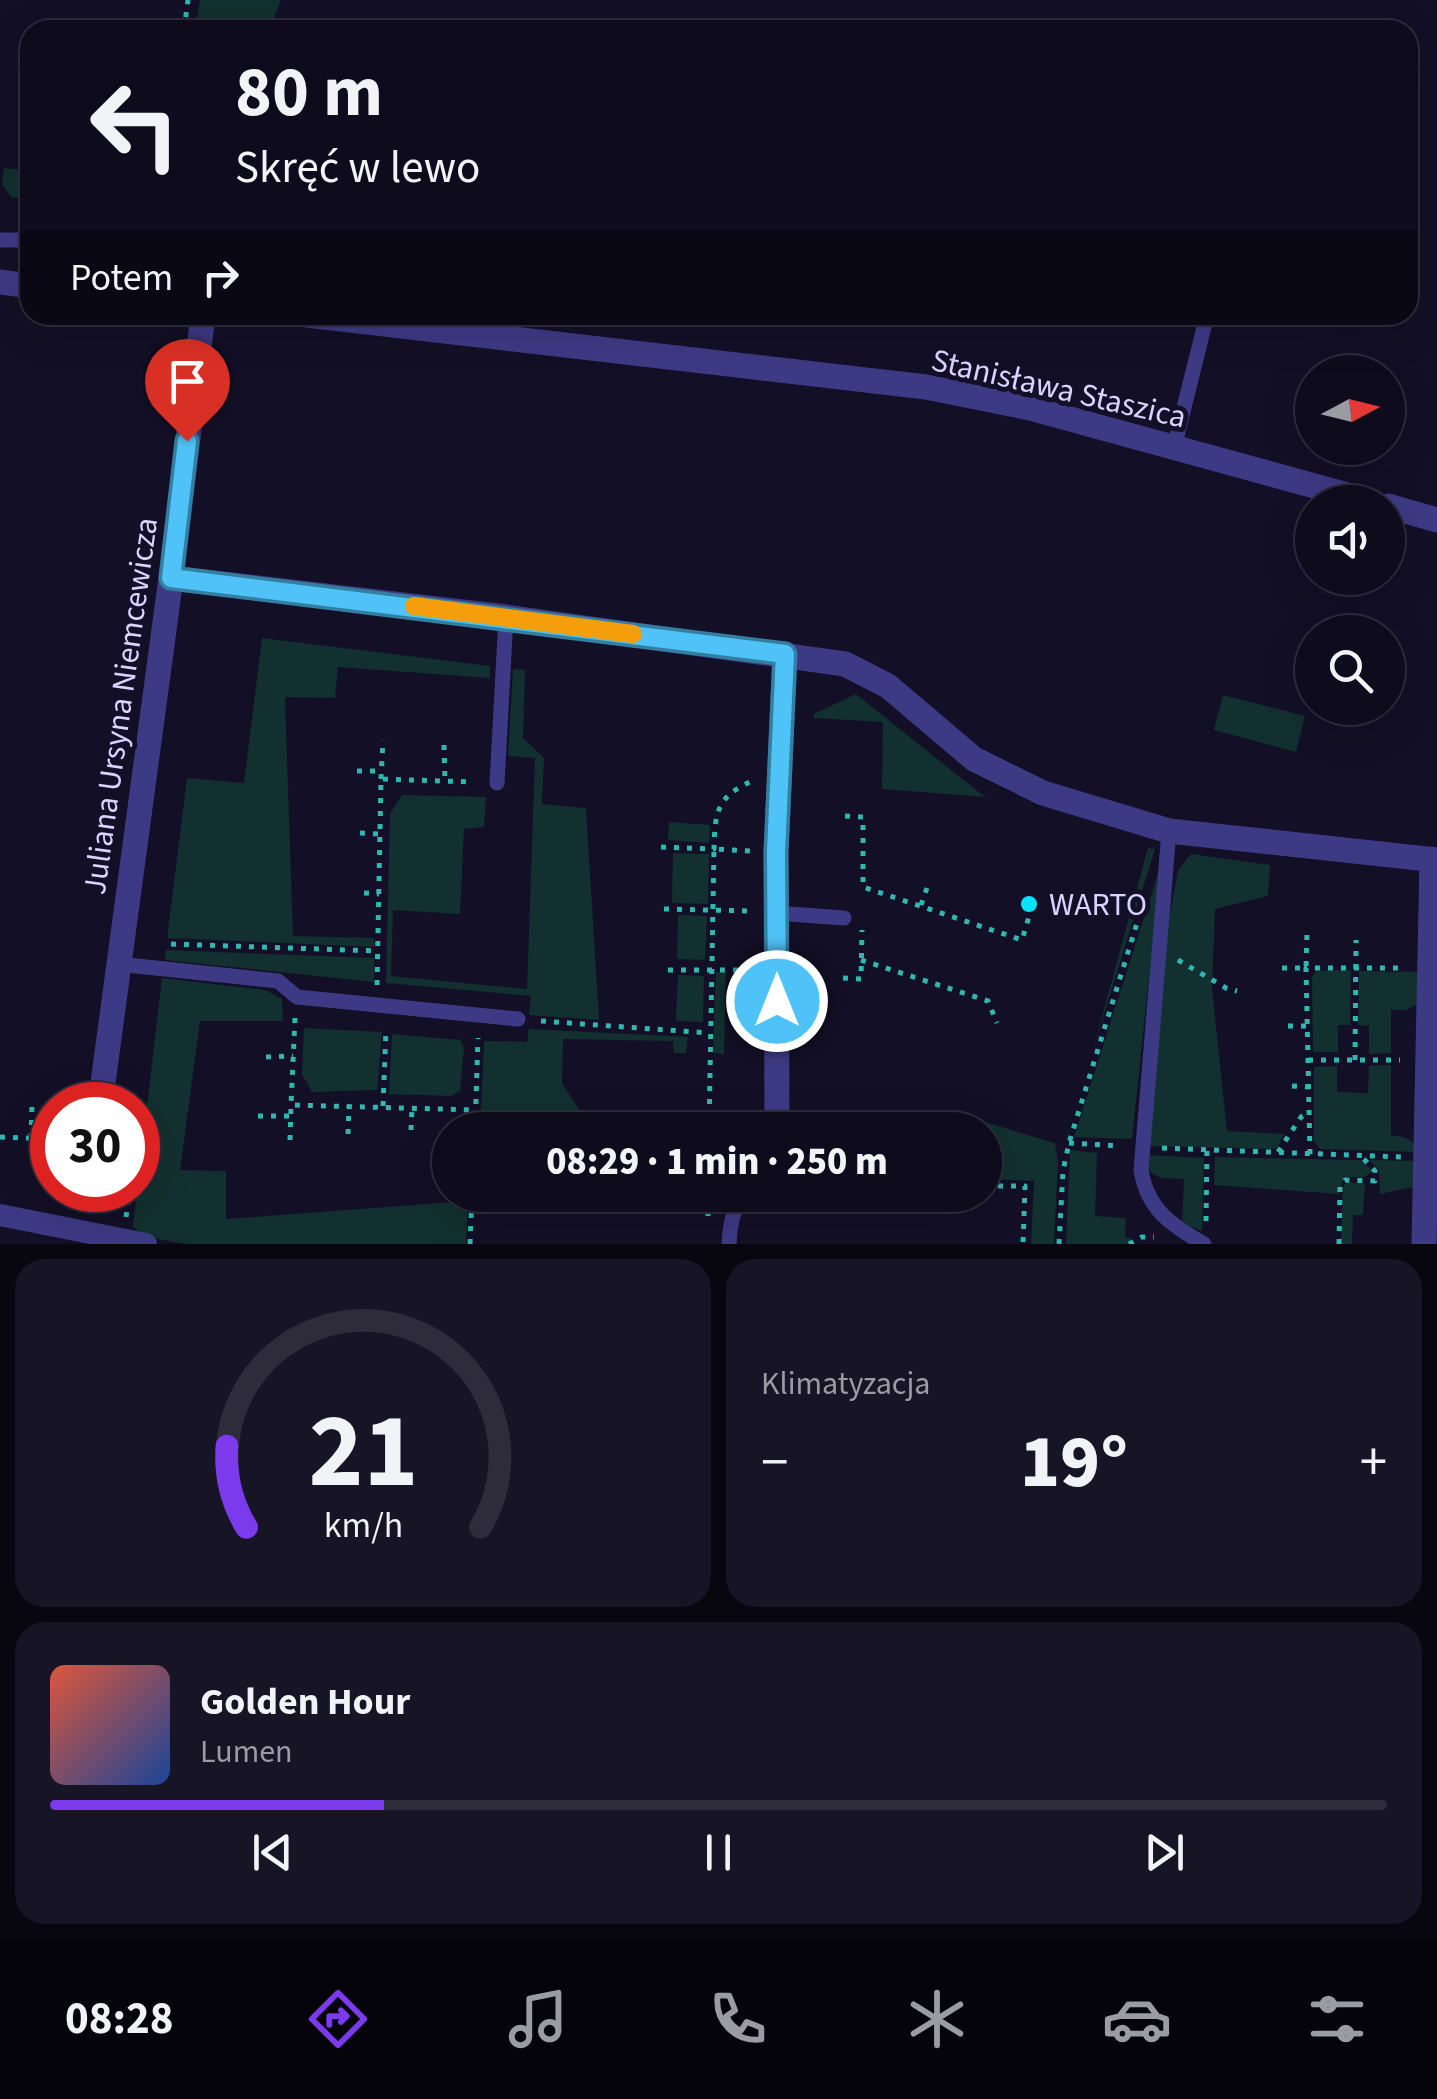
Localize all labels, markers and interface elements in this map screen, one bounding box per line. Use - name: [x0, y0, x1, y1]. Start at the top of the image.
- text: 80 m: [235, 43, 383, 143]
- icon: left: [70, 60, 200, 190]
- text: Skręć w lewo: [235, 136, 480, 200]
- icon: right: [193, 250, 248, 305]
- text: Potem: [70, 251, 173, 305]
- street label: Stanisława Staszica: [927, 337, 1191, 441]
- pin: [145, 339, 230, 442]
- icon: arrive: [160, 354, 215, 409]
- north arrow: [1295, 355, 1405, 465]
- map controls: [1295, 355, 1405, 725]
- button: sound: [1295, 485, 1405, 595]
- street label: Juliana Ursyna Niemcewicza: [72, 515, 170, 898]
- button: search: [1295, 615, 1405, 725]
- place label: WARTO: [1049, 882, 1147, 928]
- marker: WARTO: [1018, 893, 1040, 915]
- position arrow: [725, 949, 829, 1053]
- speed limit sign: 30: [30, 1082, 160, 1212]
- text: 08:29 · 1 min · 250 m: [546, 1135, 888, 1189]
- text: Klimatyzacja: [761, 1361, 930, 1407]
- text: 21: [308, 1379, 418, 1527]
- text: 19°: [1020, 1409, 1128, 1516]
- text: −: [761, 1424, 788, 1502]
- text: +: [1360, 1424, 1387, 1502]
- text: km/h: [323, 1500, 403, 1551]
- text: Golden Hour: [200, 1675, 410, 1729]
- text: Lumen: [200, 1729, 293, 1775]
- icon: previous: [245, 1825, 300, 1880]
- icon: pause: [691, 1825, 746, 1880]
- icon: next: [1137, 1825, 1192, 1880]
- icon: directions: [303, 1984, 373, 2054]
- icon: music: [503, 1984, 573, 2054]
- icon: phone: [703, 1984, 773, 2054]
- icon: climate: [902, 1984, 972, 2054]
- icon: car: [1102, 1984, 1172, 2054]
- icon: filters: [1302, 1984, 1372, 2054]
- text: 08:28: [65, 1987, 173, 2051]

